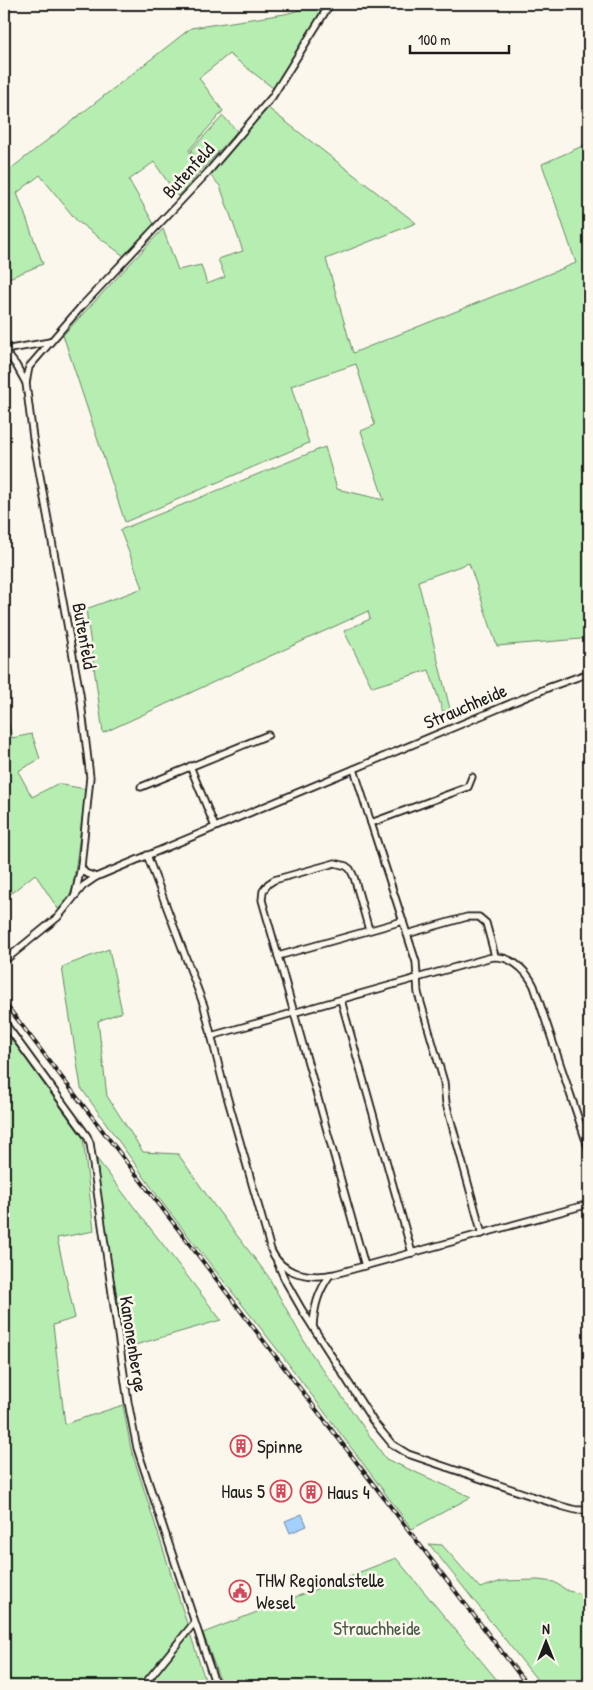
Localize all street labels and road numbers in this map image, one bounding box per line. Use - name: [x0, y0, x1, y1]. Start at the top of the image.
- street label: Butenfeld: [156, 136, 220, 204]
- street label: Butenfeld: [66, 601, 104, 672]
- street label: Strauchheide: [420, 677, 511, 735]
- street label: Kanonenberge: [114, 1294, 155, 1394]

